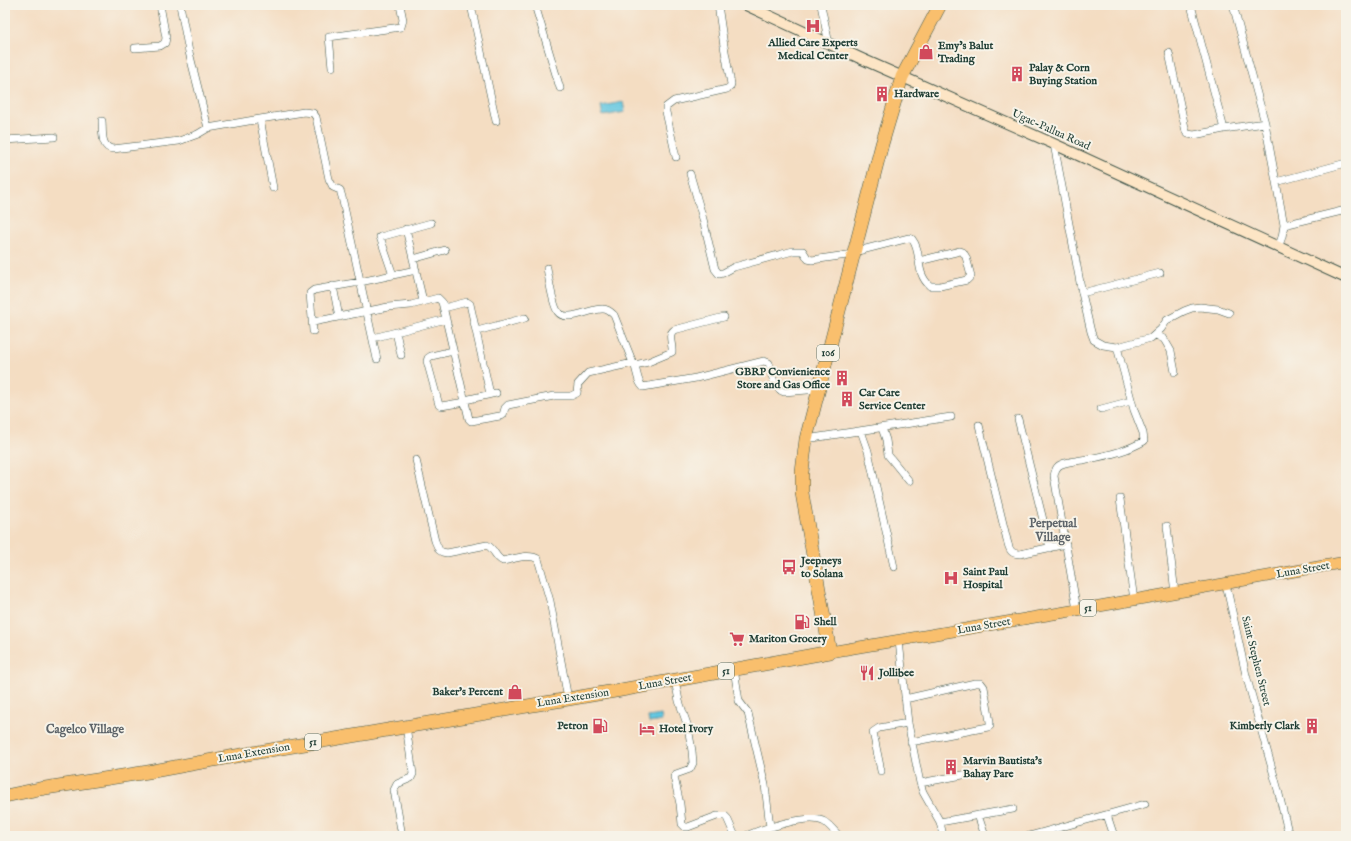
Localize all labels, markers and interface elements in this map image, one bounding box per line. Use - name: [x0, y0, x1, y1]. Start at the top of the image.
- hospital icon: Allied Care Experts Medical Center: [804, 17, 822, 35]
- place label: Allied Care Experts Medical Center: [767, 36, 858, 63]
- place label: Emy’s Balut Trading: [937, 39, 994, 66]
- shop icon: Emy’s Balut Trading: [917, 43, 935, 61]
- place label: Palay & Corn Buying Station: [1029, 61, 1097, 88]
- building icon: Palay & Corn Buying Station: [1008, 65, 1026, 83]
- building icon: Hardware: [873, 85, 891, 103]
- place label: Hardware: [894, 87, 939, 101]
- street label: Ugac-Pallua Road: [1010, 106, 1092, 154]
- road number: 106: [817, 345, 839, 361]
- place label: GBRP Convienience Store and Gas Office: [735, 365, 830, 392]
- building icon: GBRP Convienience Store and Gas Office: [833, 369, 851, 387]
- place label: Car Care Service Center: [859, 386, 926, 413]
- building icon: Car Care Service Center: [838, 390, 856, 408]
- district label: Perpetual Village: [1029, 516, 1077, 546]
- place label: Jeepneys to Solana: [799, 554, 843, 581]
- bus stop icon: Jeepneys to Solana: [780, 558, 798, 576]
- street label: Luna Street: [1275, 558, 1331, 582]
- place label: Saint Paul Hospital: [963, 565, 1009, 592]
- hospital icon: Saint Paul Hospital: [942, 569, 960, 587]
- road number: 51: [1080, 600, 1096, 616]
- fuel station icon: Shell: [793, 613, 811, 631]
- street label: Luna Street: [956, 614, 1012, 638]
- place label: Shell: [814, 615, 838, 629]
- street label: Saint Stephen Street: [1238, 615, 1274, 708]
- supermarket icon: Mariton Grocery: [728, 630, 746, 648]
- place label: Mariton Grocery: [749, 632, 827, 646]
- road number: 51: [718, 663, 734, 679]
- restaurant icon: Jollibee: [858, 664, 876, 682]
- place label: Jollibee: [877, 666, 914, 680]
- street label: Luna Street: [637, 670, 693, 694]
- shop icon: Baker's Percent: [506, 683, 524, 701]
- place label: Baker's Percent: [432, 685, 503, 699]
- street label: Luna Extension: [536, 685, 610, 711]
- fuel station icon: Petron: [591, 717, 609, 735]
- building icon: Kimberly Clark: [1303, 717, 1321, 735]
- place label: Petron: [557, 719, 588, 733]
- place label: Kimberly Clark: [1229, 719, 1301, 733]
- hotel icon: Hotel Ivory: [638, 720, 656, 738]
- district label: Cagelco Village: [46, 722, 125, 738]
- place label: Hotel Ivory: [659, 722, 714, 736]
- road number: 51: [305, 734, 321, 750]
- street label: Luna Extension: [217, 740, 291, 766]
- place label: Marvin Bautista's Bahay Pare: [963, 754, 1042, 781]
- building icon: Marvin Bautista's Bahay Pare: [942, 758, 960, 776]

